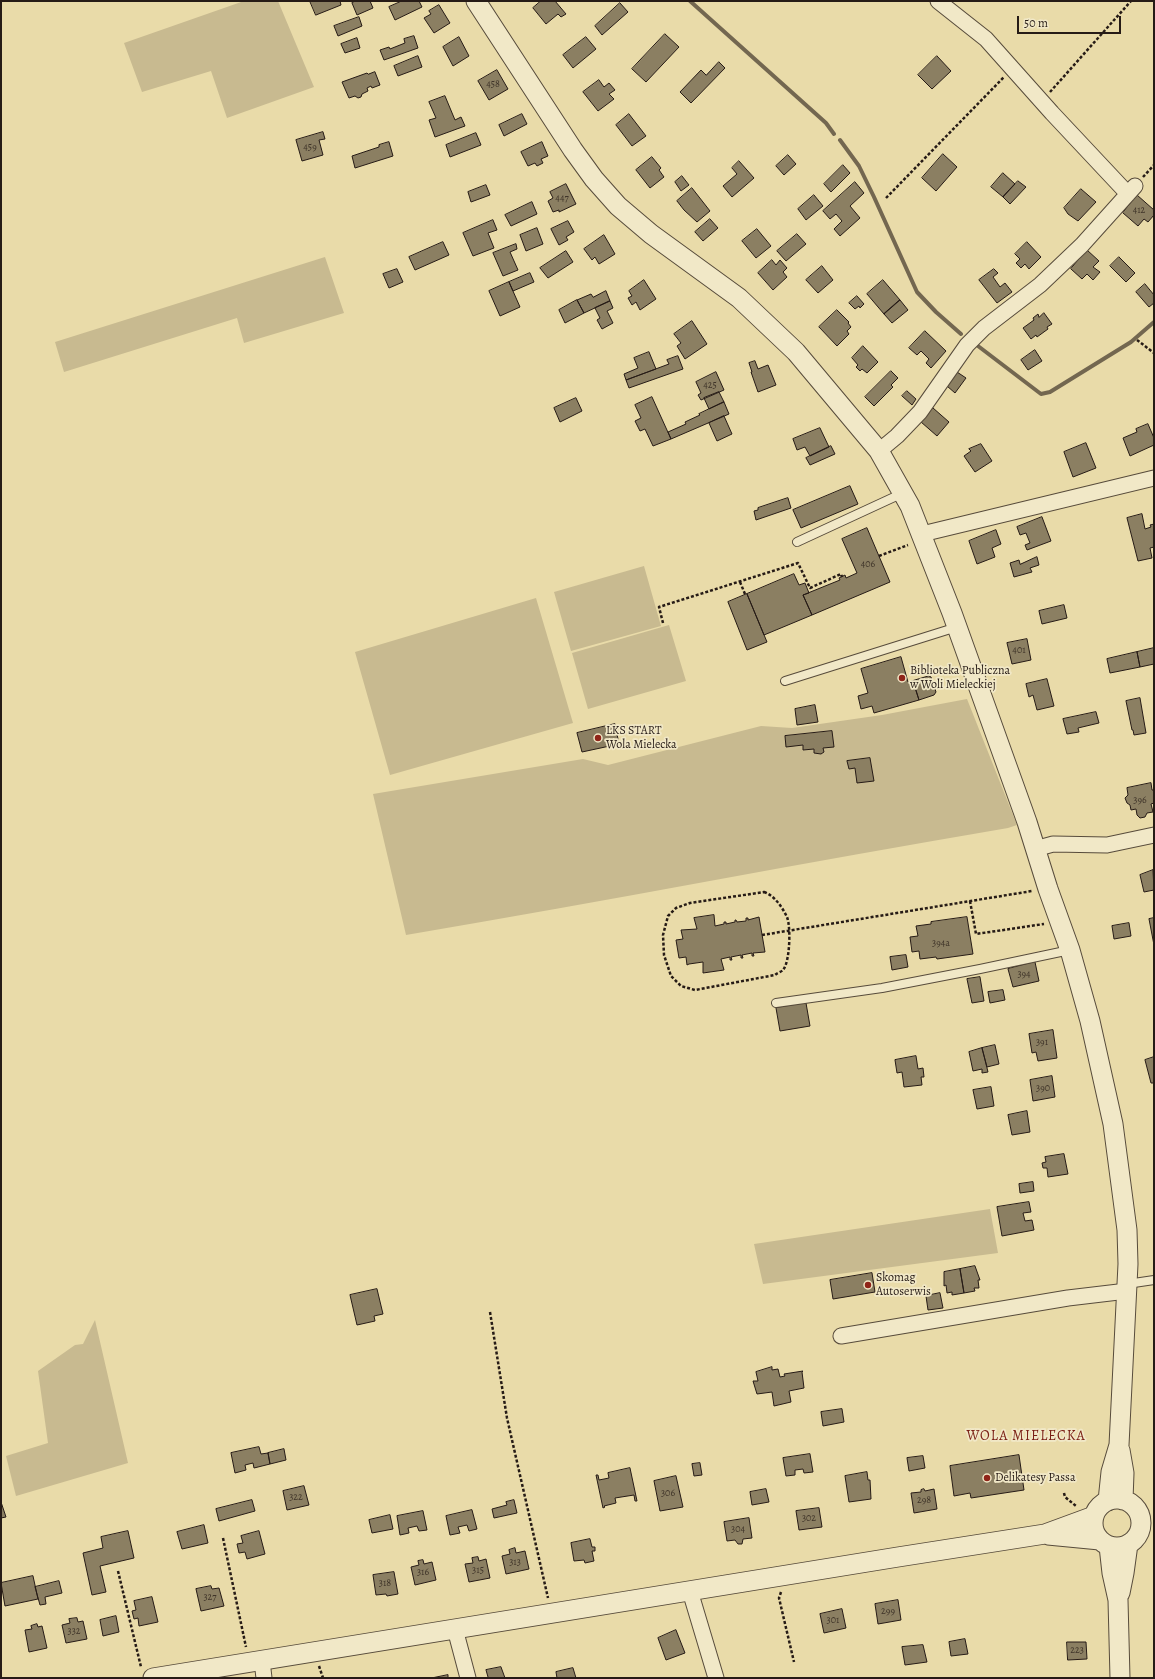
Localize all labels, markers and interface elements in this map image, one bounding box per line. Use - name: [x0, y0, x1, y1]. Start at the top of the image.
- scale bar: [1019, 8, 1123, 34]
- text: 50 m: [1024, 15, 1048, 31]
- house number: 458: [486, 79, 500, 91]
- house number: 459: [303, 142, 317, 154]
- house number: 447: [555, 193, 569, 205]
- house number: 412: [1133, 205, 1145, 217]
- house number: 425: [703, 380, 717, 392]
- house number: 406: [861, 559, 875, 571]
- house number: 401: [1012, 645, 1026, 657]
- place label: Biblioteka Publiczna w Woli Mieleckiej: [910, 664, 1010, 692]
- marker: Biblioteka Publiczna w Woli Mieleckiej: [897, 673, 907, 683]
- place label: LKS START Wola Mielecka: [606, 724, 677, 752]
- marker: LKS START Wola Mielecka: [593, 733, 603, 743]
- house number: 396: [1133, 795, 1147, 807]
- house number: 394a: [932, 938, 950, 950]
- house number: 394: [1017, 969, 1031, 981]
- house number: 391: [1036, 1037, 1048, 1049]
- house number: 390: [1036, 1083, 1050, 1095]
- place label: Skomag Autoserwis: [876, 1271, 931, 1299]
- marker: Skomag Autoserwis: [863, 1280, 873, 1290]
- district label: WOLA MIELECKA: [966, 1429, 1086, 1445]
- place label: Delikatesy Passa: [995, 1471, 1076, 1485]
- marker: Delikatesy Passa: [982, 1473, 992, 1483]
- house number: 306: [661, 1488, 675, 1500]
- house number: 322: [289, 1492, 303, 1504]
- house number: 298: [917, 1495, 931, 1507]
- house number: 302: [802, 1513, 816, 1525]
- house number: 304: [731, 1524, 745, 1536]
- house number: 313: [509, 1557, 521, 1569]
- house number: 315: [472, 1565, 484, 1577]
- house number: 316: [417, 1567, 429, 1579]
- house number: 318: [379, 1578, 391, 1590]
- house number: 327: [203, 1592, 217, 1604]
- house number: 299: [881, 1606, 895, 1618]
- house number: 301: [827, 1615, 839, 1627]
- house number: 332: [67, 1626, 81, 1638]
- house number: 223: [1070, 1645, 1084, 1657]

